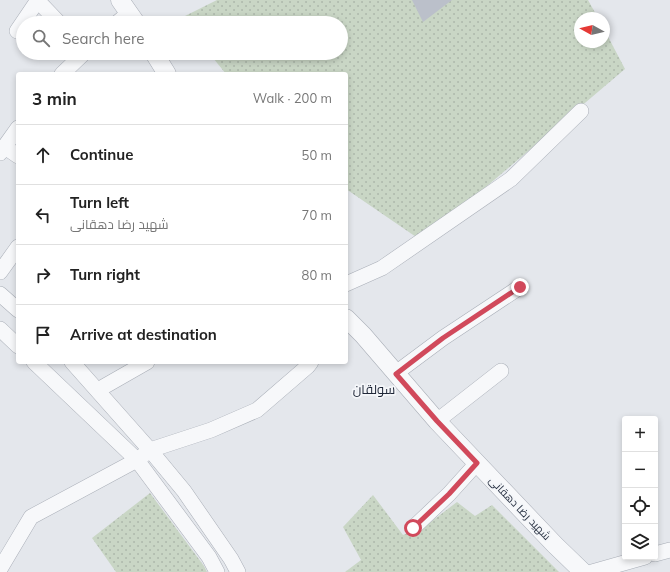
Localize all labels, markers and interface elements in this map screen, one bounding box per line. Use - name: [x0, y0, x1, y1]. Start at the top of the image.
- north arrow: [574, 12, 610, 48]
- search box: [16, 16, 348, 60]
- icon: search: [30, 27, 52, 49]
- text: Search here: [62, 29, 144, 48]
- text: 3 min: [32, 88, 77, 109]
- text: Walk · 200 m: [253, 90, 332, 106]
- icon: ahead: [32, 144, 54, 166]
- text: Continue: [70, 145, 133, 164]
- text: 50 m: [302, 147, 332, 163]
- text: Turn left: [70, 193, 129, 212]
- icon: left: [32, 204, 54, 226]
- text: 70 m: [302, 207, 332, 223]
- text: شهید رضا دهقانی: [70, 216, 169, 232]
- icon: right: [32, 264, 54, 286]
- text: Turn right: [70, 265, 140, 284]
- text: 80 m: [302, 267, 332, 283]
- route end: [511, 278, 529, 296]
- icon: arrive: [32, 324, 54, 346]
- text: Arrive at destination: [70, 325, 217, 344]
- district label: سولقان: [353, 381, 395, 397]
- map controls: [622, 416, 658, 560]
- button: +: [622, 416, 658, 452]
- button: −: [622, 452, 658, 488]
- street label: شهید رضا دهقانی: [486, 473, 554, 543]
- button: locate: [622, 488, 658, 524]
- route start: [404, 519, 422, 537]
- button: layers: [622, 524, 658, 560]

